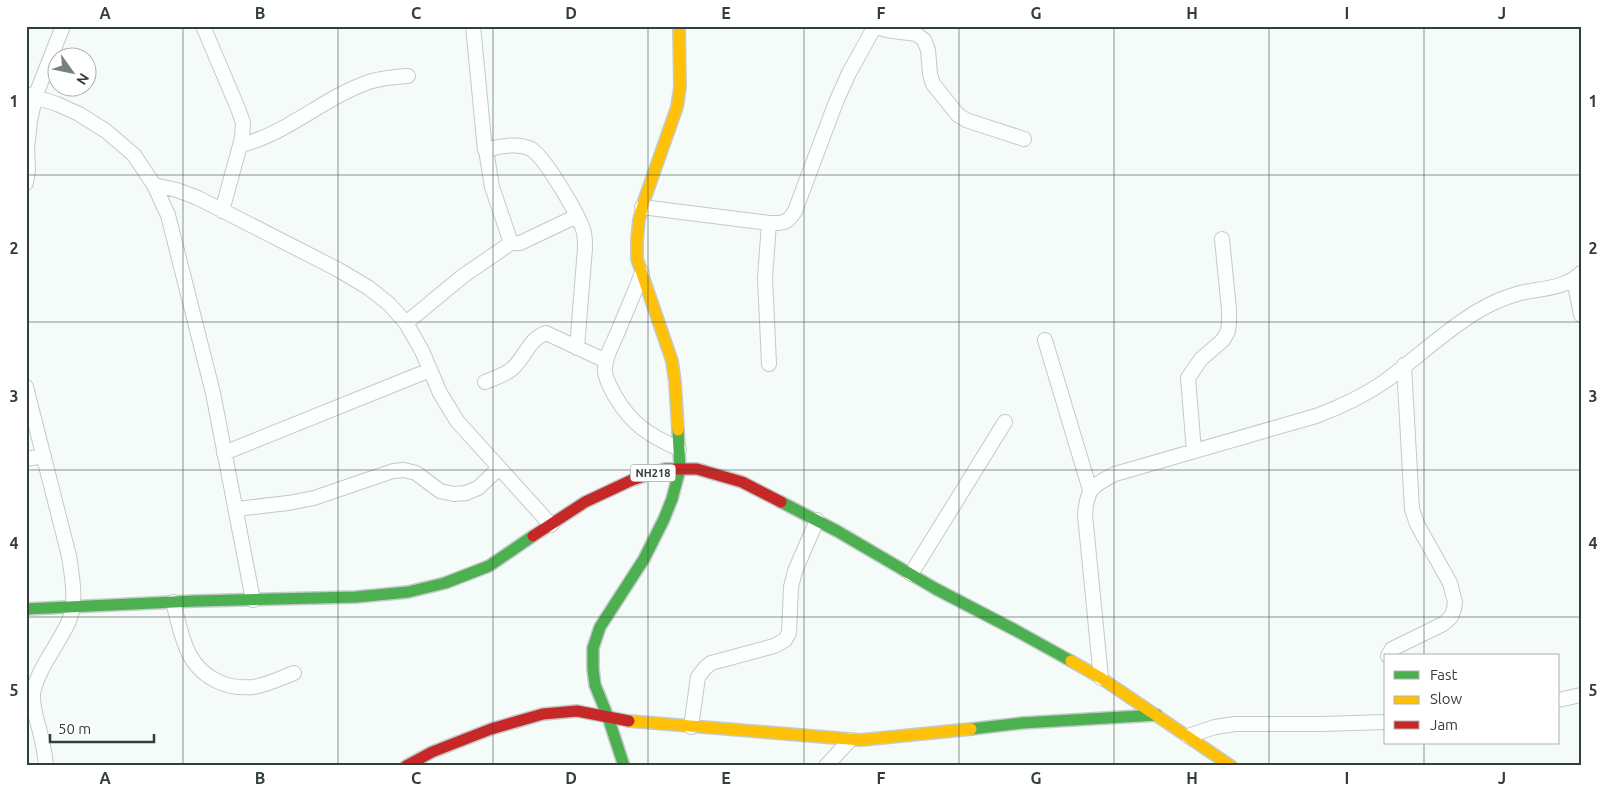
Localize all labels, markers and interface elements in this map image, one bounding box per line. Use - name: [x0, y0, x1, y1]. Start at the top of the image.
- text: A: [99, 4, 111, 22]
- text: B: [255, 4, 265, 22]
- text: C: [411, 4, 421, 22]
- text: D: [565, 4, 577, 22]
- text: E: [721, 4, 731, 22]
- text: F: [877, 4, 886, 22]
- text: G: [1030, 4, 1042, 22]
- text: H: [1186, 4, 1198, 22]
- text: I: [1345, 4, 1349, 22]
- text: J: [1498, 4, 1506, 22]
- north arrow: [48, 48, 98, 98]
- text: N: [73, 70, 92, 88]
- text: 1: [9, 92, 19, 110]
- text: 1: [1588, 92, 1598, 110]
- text: 2: [9, 239, 19, 257]
- text: 2: [1588, 239, 1598, 257]
- text: 3: [9, 387, 19, 405]
- text: 3: [1588, 387, 1598, 405]
- road number: NH218: [630, 464, 676, 482]
- text: 4: [9, 534, 19, 552]
- text: 4: [1588, 534, 1598, 552]
- legend: [1384, 654, 1560, 744]
- text: Fast: [1430, 666, 1458, 683]
- text: 5: [9, 681, 19, 699]
- text: 5: [1588, 681, 1598, 699]
- text: Slow: [1430, 690, 1463, 707]
- scale bar: [50, 712, 154, 744]
- text: Jam: [1430, 716, 1458, 733]
- text: 50 m: [58, 720, 91, 737]
- text: A: [99, 769, 111, 787]
- text: B: [255, 769, 265, 787]
- text: C: [411, 769, 421, 787]
- text: D: [565, 769, 577, 787]
- text: E: [721, 769, 731, 787]
- text: F: [877, 769, 886, 787]
- text: G: [1030, 769, 1042, 787]
- text: H: [1186, 769, 1198, 787]
- text: I: [1345, 769, 1349, 787]
- text: J: [1498, 769, 1506, 787]

